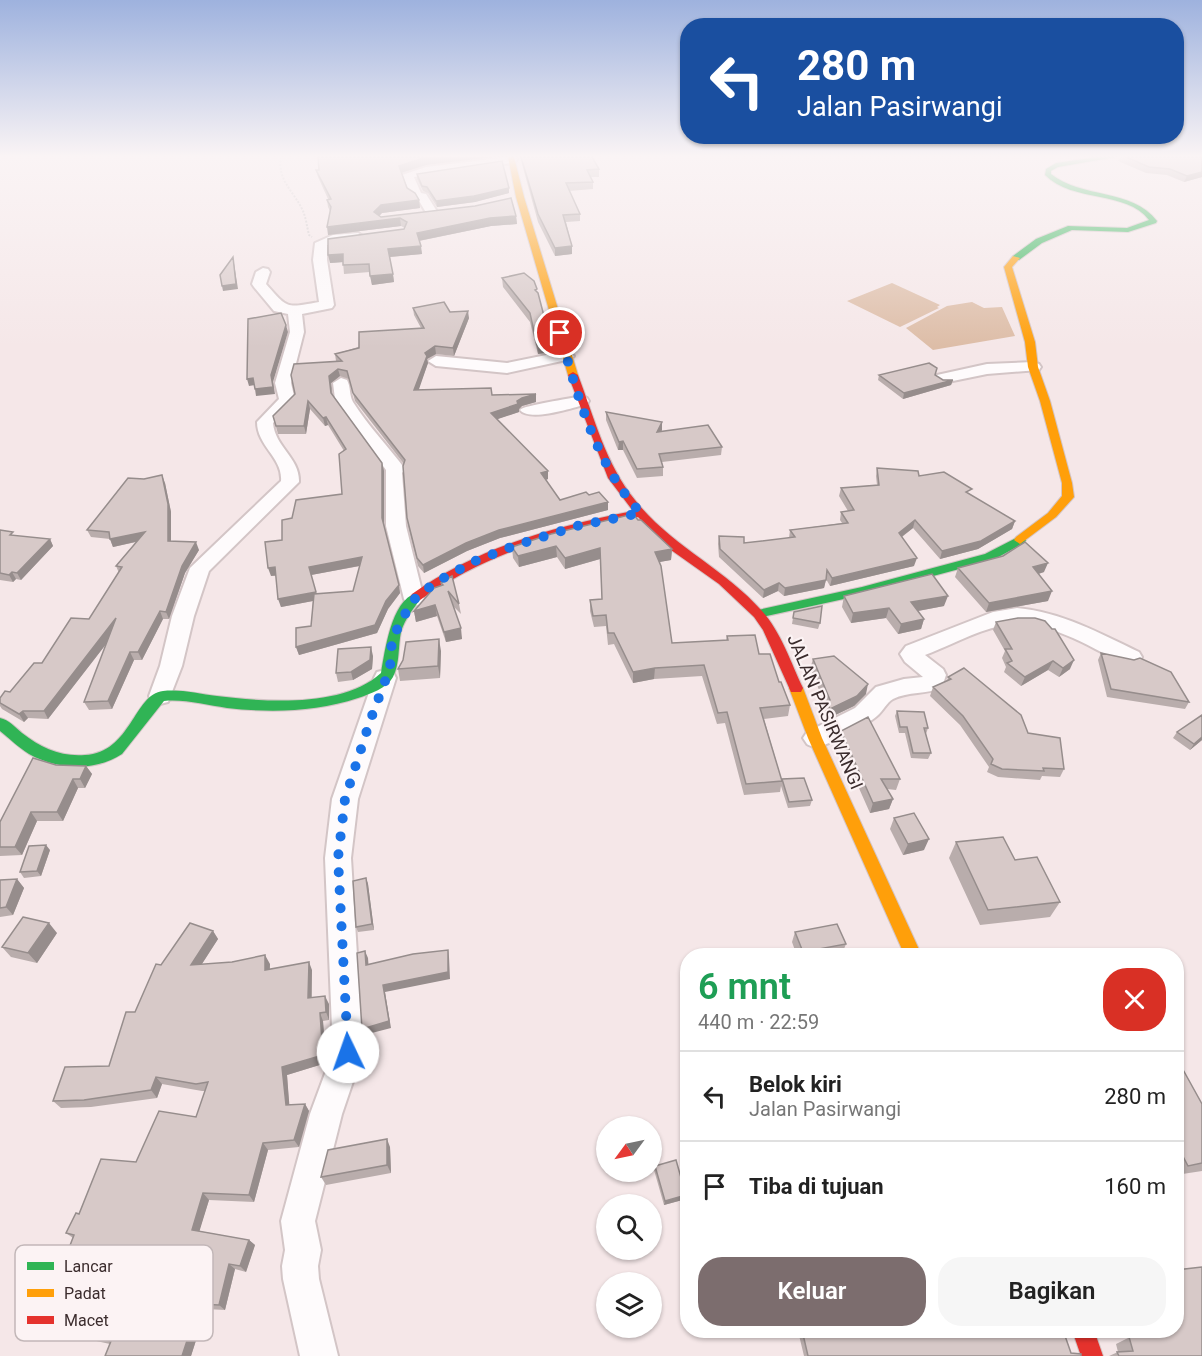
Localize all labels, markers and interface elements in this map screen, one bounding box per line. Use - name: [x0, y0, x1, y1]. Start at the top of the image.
- text: 280 m: [797, 41, 916, 90]
- icon: left: [698, 42, 776, 120]
- text: Jalan Pasirwangi: [797, 91, 1003, 123]
- pin: [534, 307, 585, 358]
- icon: arrive: [543, 316, 576, 349]
- street label: JALAN PASIRWANGI: [783, 631, 868, 792]
- text: 6 mnt: [698, 966, 791, 1008]
- button: close: [1103, 968, 1166, 1031]
- text: 440 m · 22:59: [698, 1010, 819, 1034]
- position arrow: [316, 1020, 380, 1084]
- text: Belok kiri: [749, 1072, 842, 1097]
- icon: left: [698, 1080, 731, 1113]
- text: 280 m: [1104, 1084, 1166, 1109]
- text: Jalan Pasirwangi: [749, 1097, 901, 1121]
- north arrow: [596, 1116, 662, 1182]
- map controls: [596, 1116, 662, 1338]
- icon: arrive: [698, 1170, 731, 1203]
- text: Tiba di tujuan: [749, 1174, 884, 1199]
- text: 160 m: [1104, 1174, 1166, 1199]
- button: search: [596, 1194, 662, 1260]
- legend: [15, 1245, 213, 1341]
- text: Lancar: [64, 1257, 113, 1276]
- button: Keluar: [698, 1257, 926, 1326]
- button: Bagikan: [938, 1257, 1166, 1326]
- button: layers: [596, 1272, 662, 1338]
- text: Padat: [64, 1284, 106, 1303]
- text: Macet: [64, 1311, 109, 1330]

